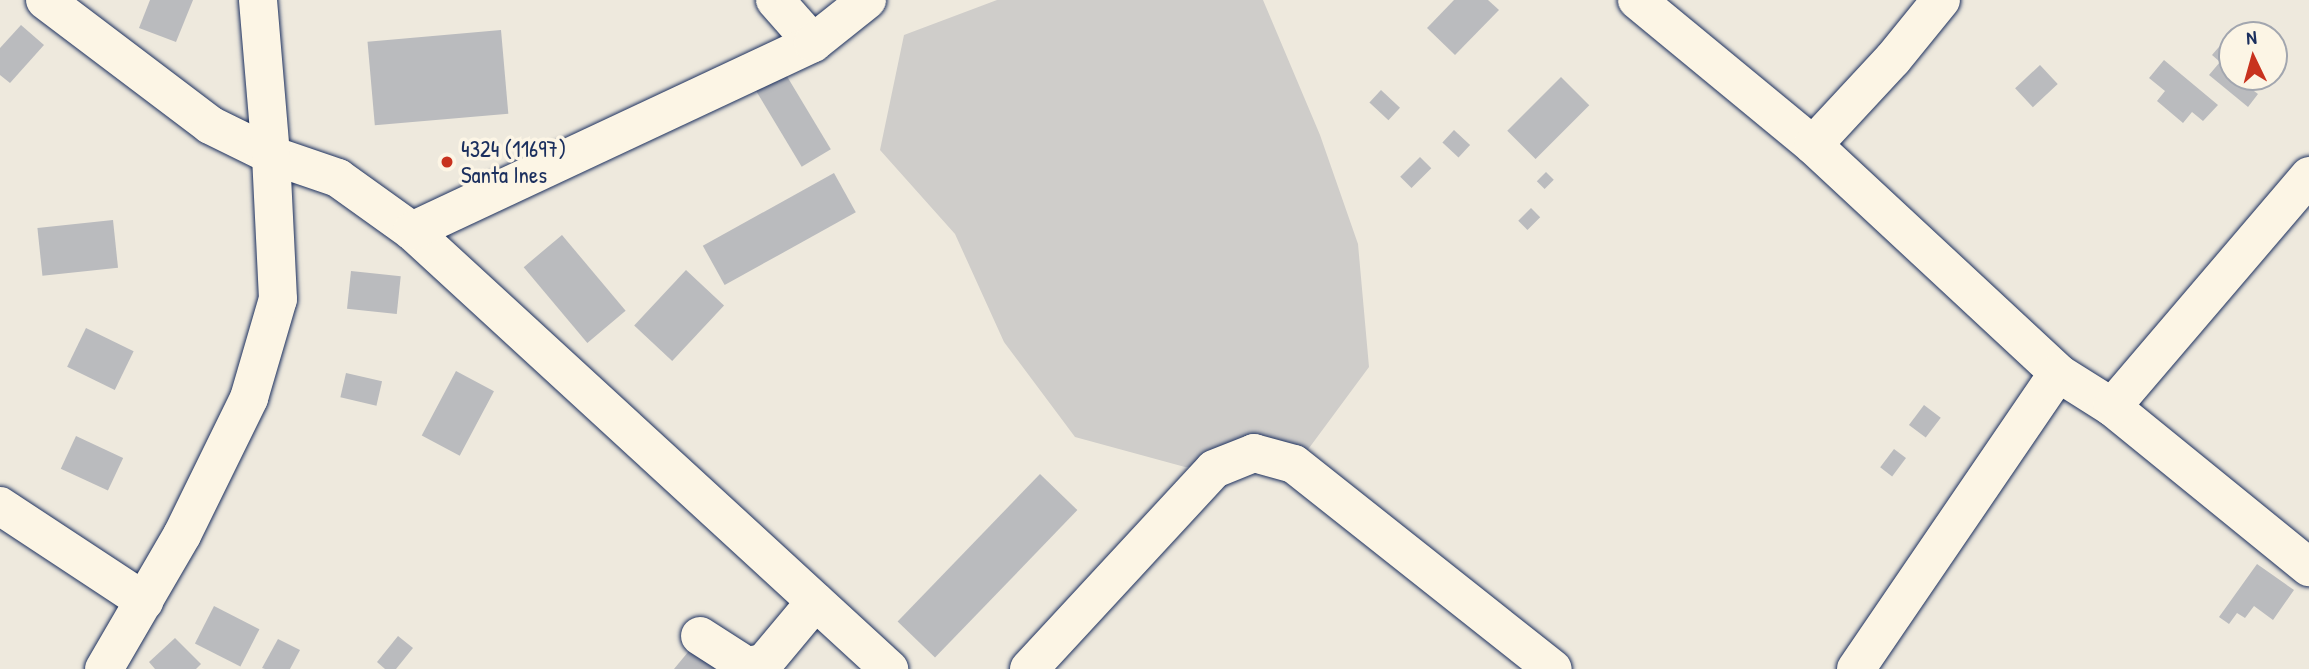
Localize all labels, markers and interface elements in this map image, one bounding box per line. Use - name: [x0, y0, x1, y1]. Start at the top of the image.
- north arrow: [2218, 21, 2288, 91]
- text: N: [2245, 24, 2258, 50]
- place label: 4324 (11697) Santa Ines: [461, 135, 566, 189]
- marker: 4324 (11697) Santa Ines: [439, 154, 455, 170]

